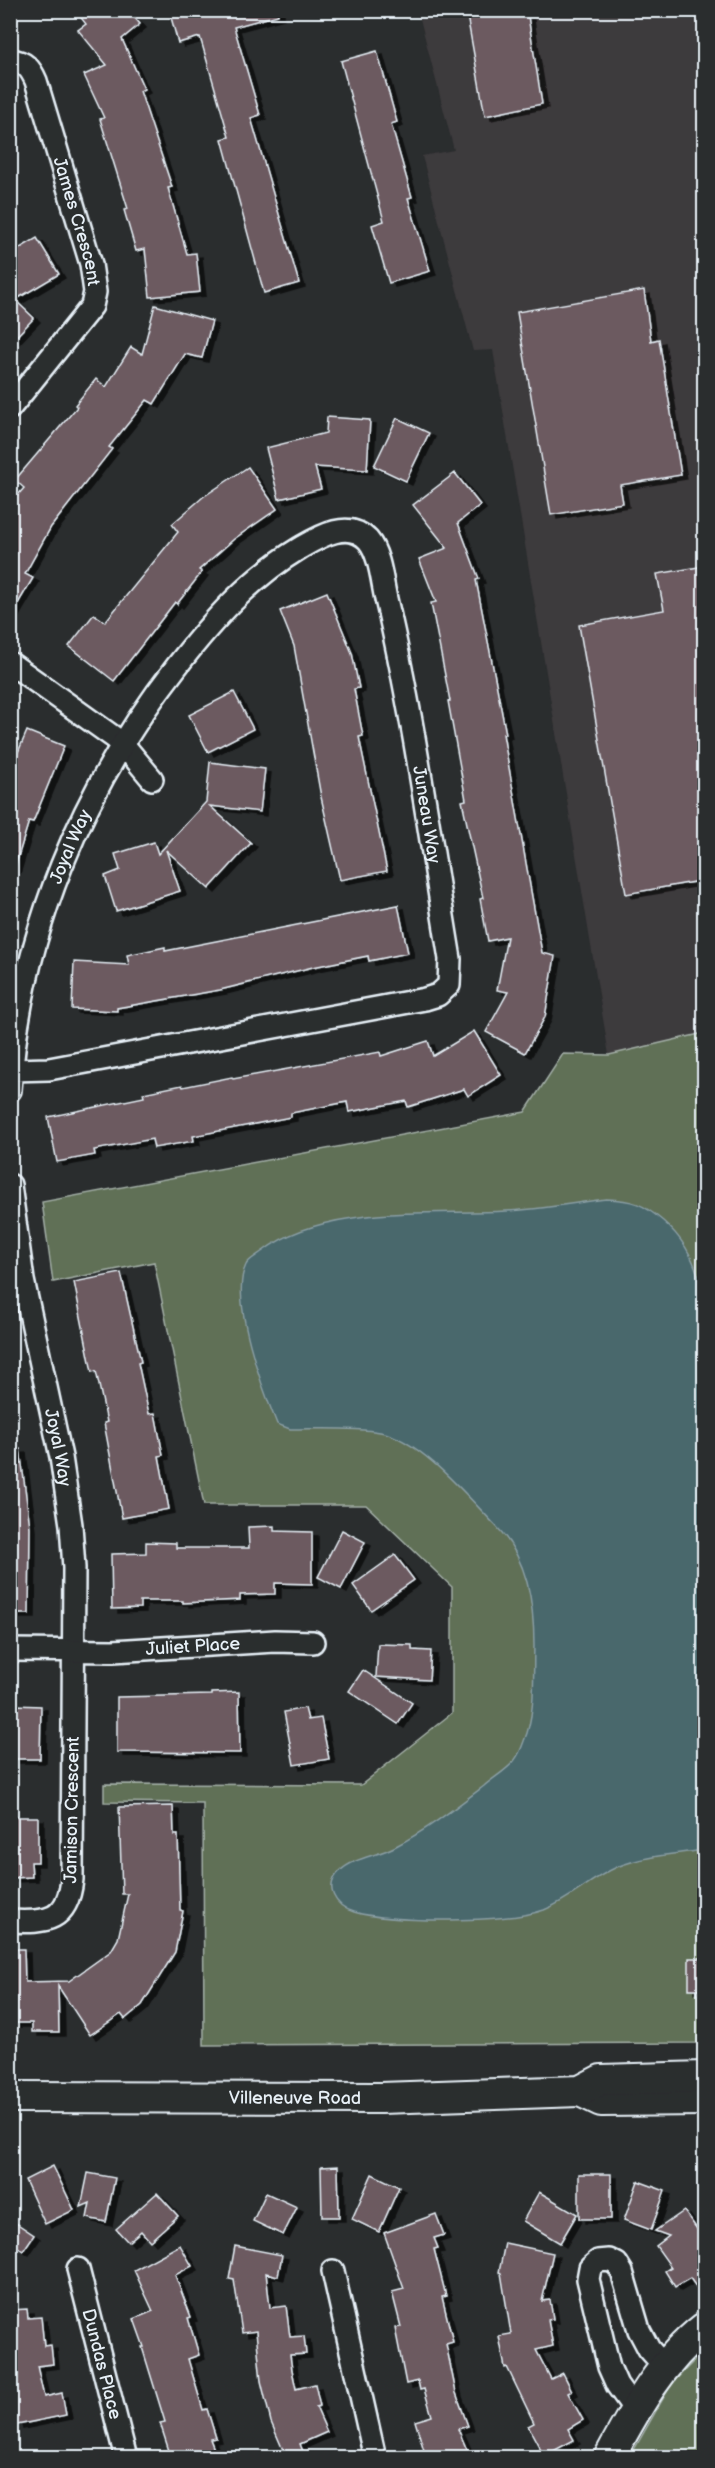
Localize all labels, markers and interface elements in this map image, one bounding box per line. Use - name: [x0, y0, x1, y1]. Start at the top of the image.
- street label: James Crescent: [49, 154, 105, 288]
- street label: Juneau Way: [409, 764, 445, 866]
- street label: Joyal Way: [45, 805, 96, 887]
- street label: Joyal Way: [40, 1407, 76, 1489]
- street label: Juliet Place: [145, 1633, 241, 1659]
- street label: Jamison Crescent: [60, 1736, 84, 1884]
- street label: Villeneuve Road: [229, 2087, 361, 2108]
- street label: Dundas Place: [78, 2306, 126, 2422]

